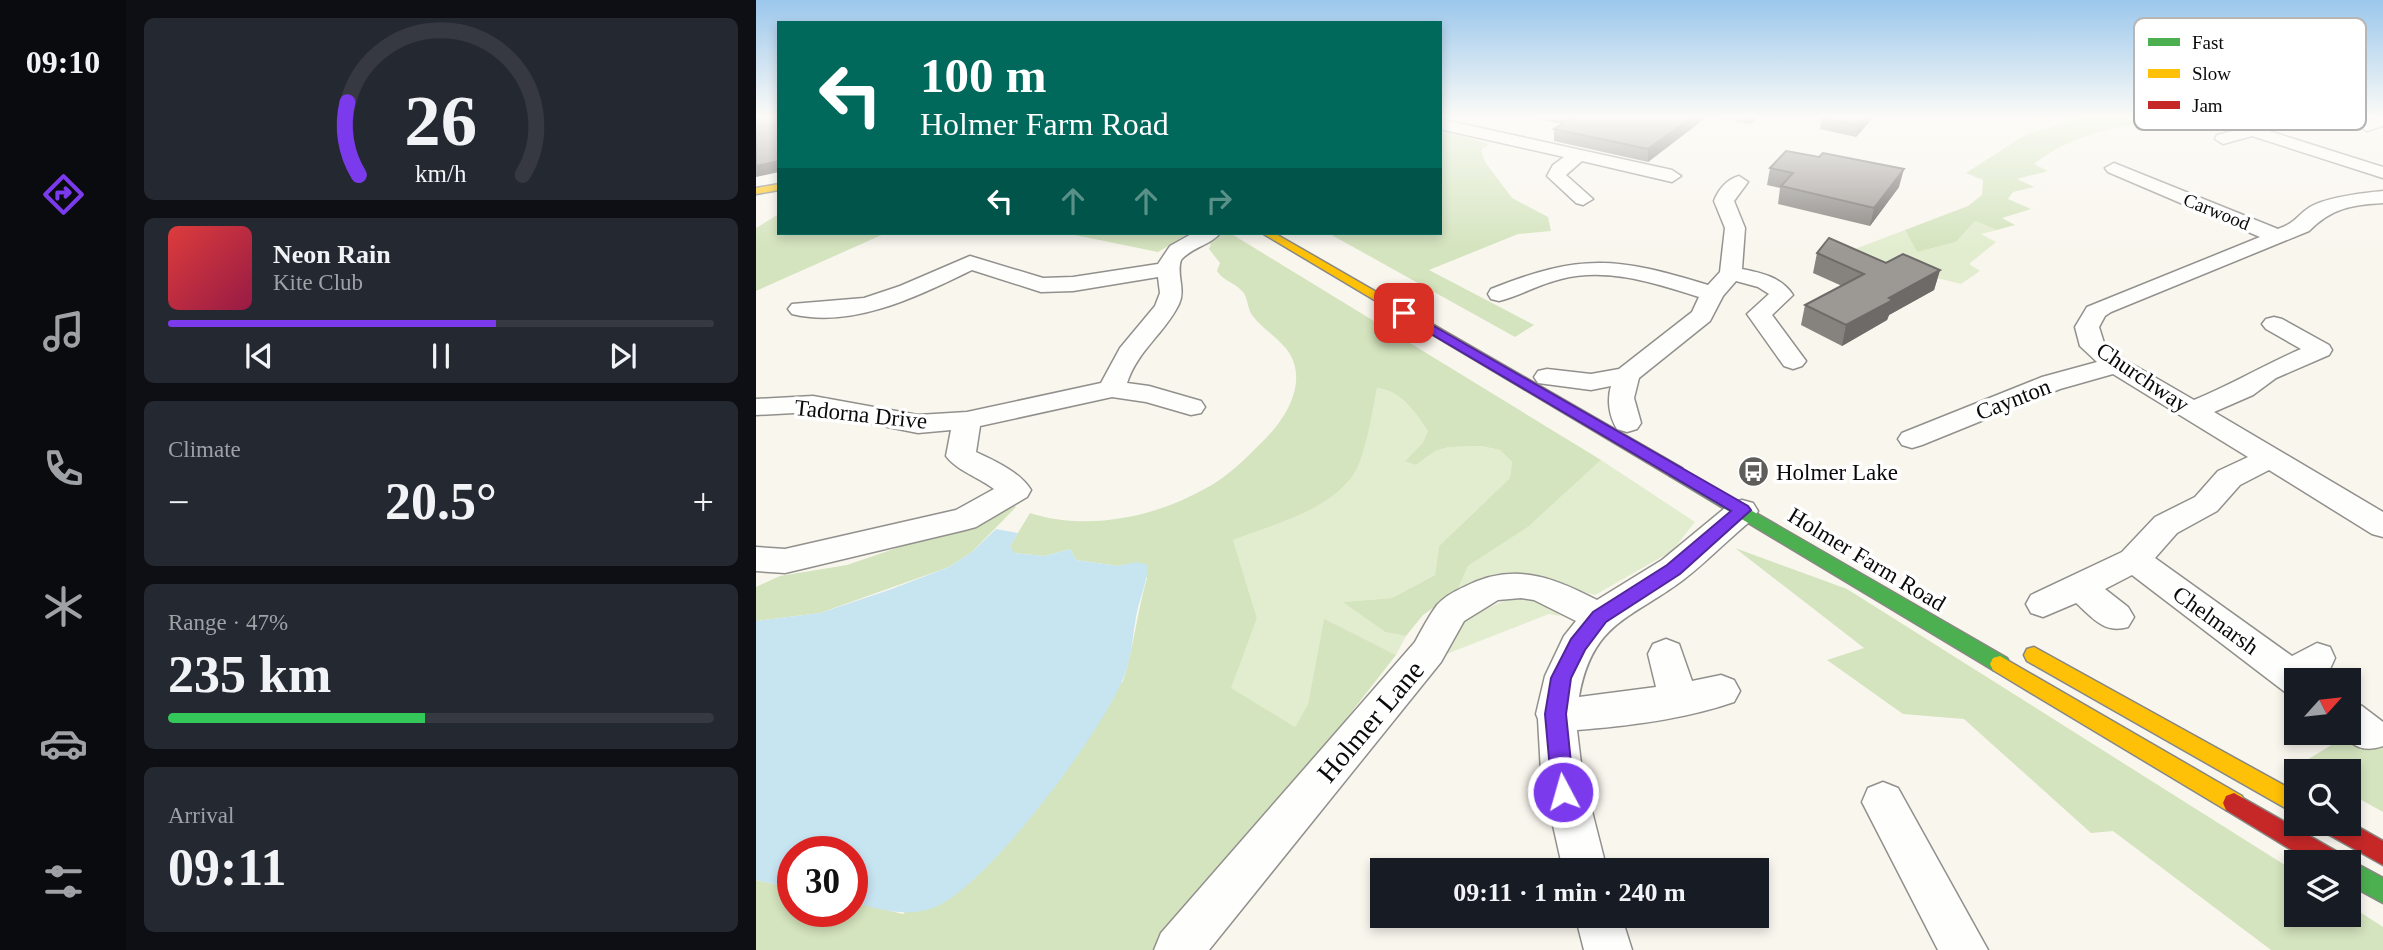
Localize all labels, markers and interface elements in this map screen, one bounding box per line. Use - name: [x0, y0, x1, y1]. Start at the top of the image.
- legend: [2134, 18, 2366, 130]
- text: Fast: [2192, 32, 2224, 53]
- text: 09:10: [26, 44, 100, 80]
- text: 100 m: [920, 48, 1047, 103]
- icon: left: [805, 49, 896, 140]
- text: Slow: [2192, 63, 2231, 84]
- text: 26: [405, 80, 477, 161]
- text: Jam: [2192, 95, 2223, 116]
- text: Holmer Farm Road: [920, 106, 1169, 142]
- text: km/h: [415, 160, 467, 187]
- icon: directions: [39, 170, 88, 219]
- icon: left: [981, 182, 1019, 220]
- icon: ahead: [1054, 182, 1092, 220]
- icon: ahead: [1127, 182, 1165, 220]
- icon: right: [1200, 182, 1238, 220]
- street label: Carwood: [2181, 189, 2253, 234]
- text: Neon Rain: [273, 240, 391, 269]
- text: Kite Club: [273, 270, 363, 295]
- pin: [1374, 283, 1434, 343]
- icon: arrive: [1385, 294, 1423, 332]
- icon: music: [39, 307, 88, 356]
- icon: previous: [240, 337, 278, 375]
- icon: pause: [422, 337, 460, 375]
- icon: next: [604, 337, 642, 375]
- street label: Churchway: [2092, 337, 2194, 418]
- street label: Caynton: [1972, 374, 2055, 425]
- street label: Tadorna Drive: [793, 395, 928, 434]
- text: Climate: [168, 437, 241, 462]
- icon: phone: [39, 444, 88, 493]
- bus stop icon: Holmer Lake: [1736, 455, 1770, 489]
- place label: Holmer Lake: [1776, 460, 1898, 485]
- text: 20.5°: [385, 473, 497, 530]
- text: −: [168, 481, 189, 523]
- text: +: [693, 481, 714, 523]
- street label: Holmer Farm Road: [1784, 503, 1950, 616]
- street label: Chelmarsh: [2168, 581, 2264, 660]
- icon: climate: [39, 582, 88, 631]
- text: Range · 47%: [168, 610, 288, 635]
- text: 235 km: [168, 646, 331, 703]
- street label: Holmer Lane: [1311, 654, 1430, 788]
- north arrow: [2284, 668, 2361, 746]
- map controls: [2284, 668, 2361, 927]
- icon: car: [39, 719, 88, 768]
- position arrow: [1526, 755, 1600, 829]
- button: search: [2284, 759, 2361, 836]
- text: Arrival: [168, 803, 234, 828]
- speed limit sign: 30: [777, 836, 868, 927]
- text: 09:11: [168, 839, 286, 896]
- button: layers: [2284, 850, 2361, 927]
- icon: filters: [39, 857, 88, 906]
- text: 09:11 · 1 min · 240 m: [1453, 878, 1686, 907]

